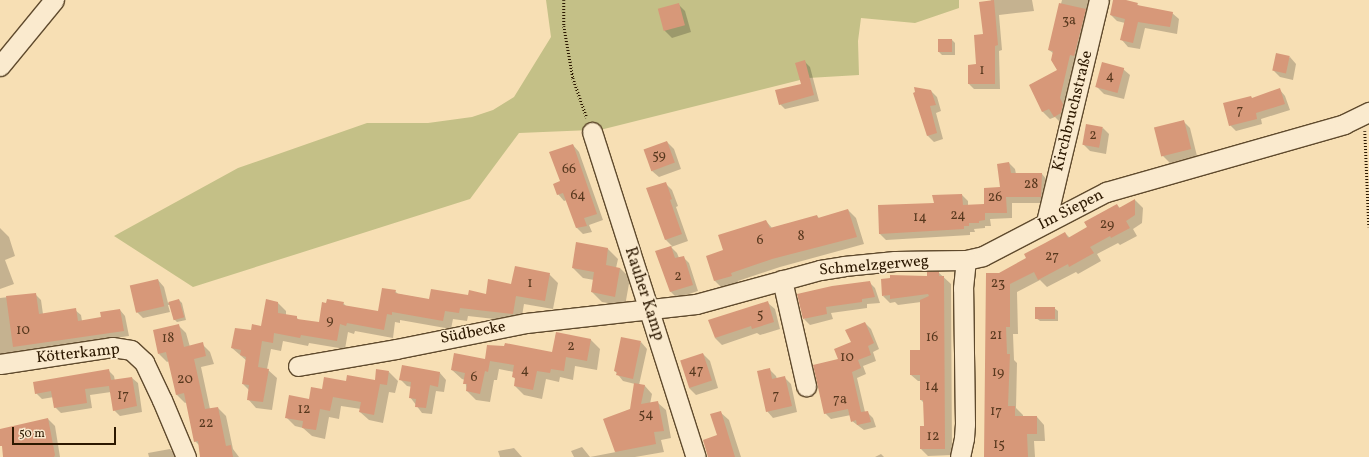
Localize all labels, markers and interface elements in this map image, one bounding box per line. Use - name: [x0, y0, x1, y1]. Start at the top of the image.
- house number: 3a: [1062, 13, 1076, 29]
- street label: Kirchbruchstraße: [1049, 49, 1097, 173]
- house number: 1: [979, 63, 985, 79]
- house number: 4: [1106, 69, 1114, 85]
- house number: 7: [1237, 103, 1243, 119]
- house number: 2: [1089, 128, 1097, 144]
- house number: 59: [652, 148, 666, 164]
- house number: 66: [562, 162, 576, 178]
- house number: 28: [1024, 177, 1038, 193]
- street label: Im Siepen: [1035, 185, 1107, 235]
- house number: 64: [570, 188, 586, 204]
- house number: 26: [988, 190, 1002, 206]
- house number: 24: [950, 208, 966, 224]
- house number: 14: [913, 210, 927, 226]
- house number: 29: [1100, 217, 1114, 233]
- house number: 8: [797, 229, 805, 245]
- house number: 6: [756, 233, 764, 249]
- street label: Rauher Kamp: [620, 245, 668, 343]
- house number: 27: [1045, 249, 1059, 265]
- street label: Schmelzgerweg: [818, 252, 930, 280]
- house number: 2: [674, 269, 682, 285]
- house number: 1: [527, 276, 533, 292]
- house number: 23: [991, 276, 1005, 292]
- house number: 5: [757, 307, 763, 323]
- house number: 9: [326, 313, 334, 329]
- street label: Südbecke: [439, 317, 507, 349]
- house number: 10: [16, 323, 30, 339]
- house number: 21: [990, 328, 1002, 344]
- house number: 16: [926, 330, 938, 346]
- house number: 18: [162, 331, 174, 347]
- house number: 2: [567, 339, 575, 355]
- street label: Kötterkamp: [35, 340, 121, 368]
- house number: 10: [840, 350, 854, 366]
- house number: 4: [521, 363, 529, 379]
- house number: 47: [688, 363, 704, 379]
- house number: 19: [992, 365, 1004, 381]
- house number: 6: [470, 370, 478, 386]
- house number: 20: [177, 372, 193, 388]
- house number: 14: [925, 379, 939, 395]
- house number: 17: [117, 388, 129, 404]
- house number: 7: [773, 388, 779, 404]
- house number: 7a: [833, 392, 847, 408]
- house number: 12: [298, 402, 310, 418]
- house number: 17: [990, 404, 1002, 420]
- house number: 54: [638, 407, 654, 423]
- house number: 22: [198, 416, 214, 432]
- scale bar: [14, 419, 118, 445]
- text: 50 m: [19, 426, 45, 442]
- house number: 12: [927, 429, 939, 445]
- house number: 15: [993, 437, 1005, 453]

